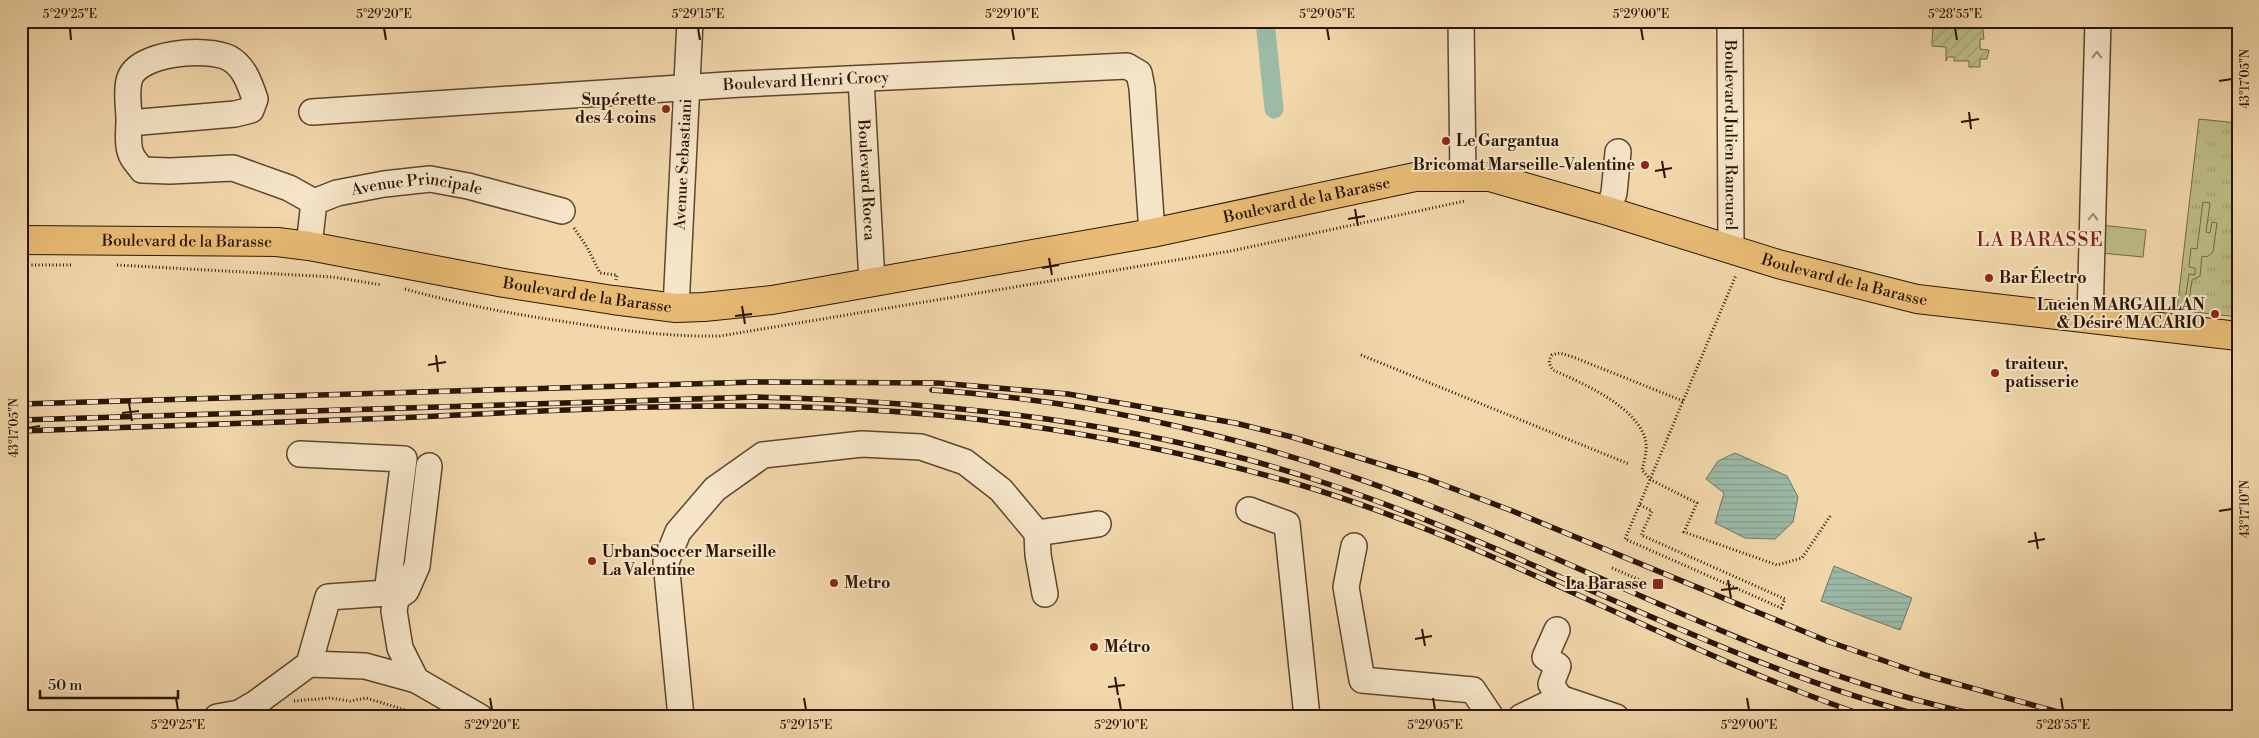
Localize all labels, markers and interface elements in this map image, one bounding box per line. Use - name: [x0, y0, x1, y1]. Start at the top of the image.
- text: 5°29'25"E: [43, 7, 97, 22]
- text: 5°29'20"E: [356, 7, 412, 22]
- text: 5°29'15"E: [672, 7, 724, 22]
- text: 5°29'10"E: [985, 7, 1039, 22]
- text: 5°29'05"E: [1299, 7, 1355, 22]
- text: 5°29'00"E: [1613, 7, 1669, 22]
- text: 5°28'55"E: [1928, 7, 1982, 22]
- street label: Boulevard Julien Rancurel: [1720, 39, 1741, 230]
- text: 43°17'05"N: [2238, 49, 2253, 109]
- one-way arrow: [2092, 50, 2102, 58]
- street label: Boulevard Henri Crocy: [721, 67, 890, 95]
- place label: Supérette des 4 coins: [575, 90, 656, 128]
- street label: Avenue Sebastiani: [670, 98, 696, 231]
- marker: Supérette des 4 coins: [660, 103, 672, 115]
- street label: Boulevard Rocca: [853, 118, 880, 242]
- place label: Le Gargantua: [1456, 131, 1559, 151]
- marker: Le Gargantua: [1440, 135, 1452, 147]
- place label: Bricomat Marseille-Valentine: [1413, 155, 1635, 175]
- marker: Bricomat Marseille-Valentine: [1639, 159, 1651, 171]
- street label: Avenue Principale: [349, 169, 485, 200]
- street label: Boulevard de la Barasse: [1220, 173, 1392, 228]
- one-way arrow: [2087, 213, 2098, 221]
- district label: LA BARASSE: [1976, 228, 2104, 252]
- street label: Boulevard de la Barasse: [101, 231, 272, 252]
- street label: Boulevard de la Barasse: [1758, 249, 1928, 310]
- place label: Bar Électro: [1999, 266, 2087, 288]
- marker: Bar Électro: [1983, 272, 1995, 284]
- street label: Boulevard de la Barasse: [501, 273, 673, 317]
- place label: Lucien MARGAILLAN & Désiré MACARIO: [2037, 295, 2205, 333]
- marker: Lucien MARGAILLAN & Désiré MACARIO: [2209, 308, 2221, 320]
- place label: traiteur, patisserie: [2005, 354, 2079, 392]
- marker: traiteur, patisserie: [1989, 367, 2001, 379]
- text: 43°17'05"N: [7, 398, 22, 458]
- text: 43°17'10"N: [2238, 480, 2253, 538]
- place label: UrbanSoccer Marseille La Valentine: [602, 542, 776, 580]
- marker: UrbanSoccer Marseille La Valentine: [586, 555, 598, 567]
- place label: Metro: [844, 573, 890, 593]
- place label: La Barasse: [1565, 574, 1647, 594]
- marker: Metro: [828, 577, 840, 589]
- marker: La Barasse: [1651, 577, 1665, 591]
- place label: Métro: [1104, 637, 1150, 657]
- marker: Métro: [1088, 641, 1100, 653]
- scale bar: [40, 668, 178, 700]
- text: 50 m: [48, 676, 82, 695]
- text: 5°29'25"E: [151, 718, 205, 733]
- text: 5°29'20"E: [464, 718, 520, 733]
- text: 5°29'15"E: [780, 718, 832, 733]
- text: 5°29'10"E: [1094, 718, 1148, 733]
- text: 5°29'05"E: [1407, 718, 1463, 733]
- text: 5°29'00"E: [1721, 718, 1777, 733]
- text: 5°28'55"E: [2036, 718, 2090, 733]

